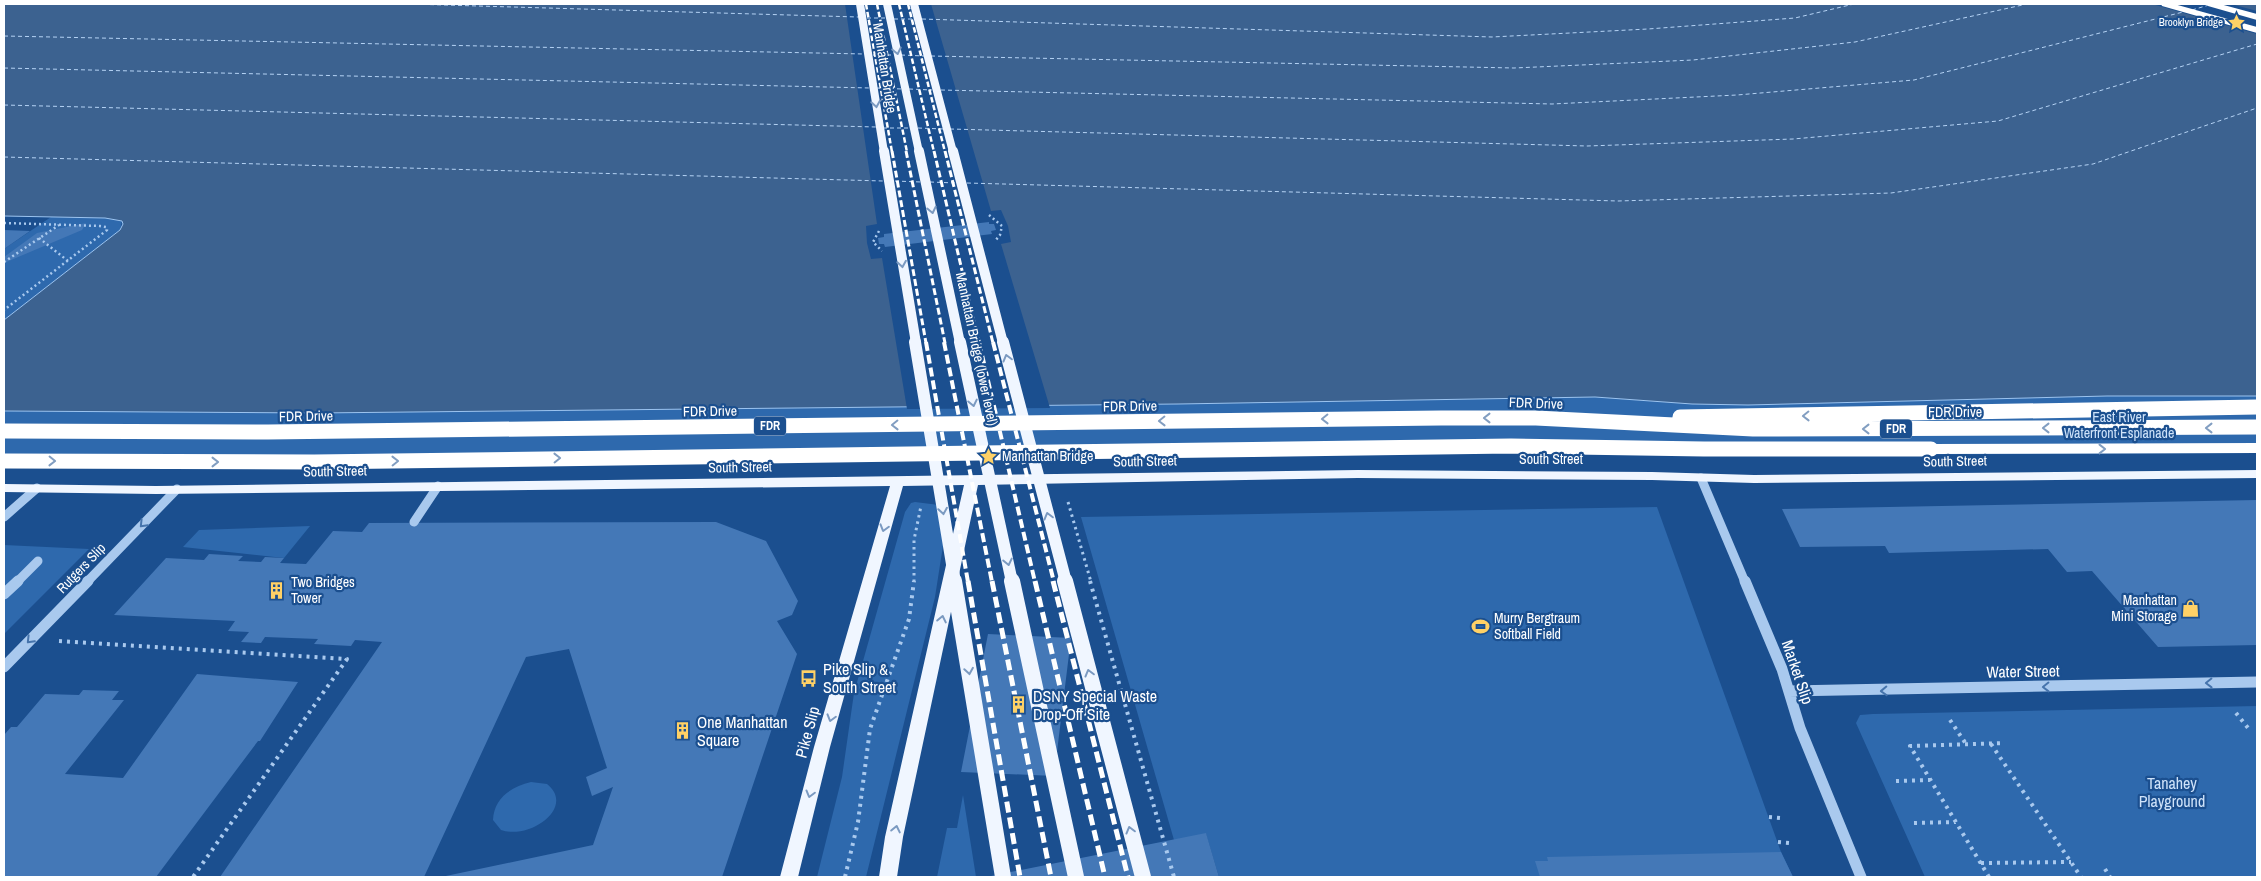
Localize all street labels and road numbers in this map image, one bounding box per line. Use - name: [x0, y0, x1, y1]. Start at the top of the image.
- street label: Manhattan Bridge: [869, 22, 901, 114]
- street label: Manhattan Bridge (lower level): [952, 271, 1002, 427]
- street label: FDR Drive: [1509, 393, 1563, 413]
- street label: FDR Drive: [1103, 397, 1157, 415]
- street label: FDR Drive: [683, 402, 737, 420]
- street label: FDR Drive: [1928, 403, 1982, 421]
- street label: FDR Drive: [279, 407, 333, 425]
- road number: FDR: [754, 416, 786, 436]
- road number: FDR: [1880, 419, 1912, 438]
- street label: South Street: [1519, 450, 1583, 468]
- street label: South Street: [1113, 451, 1177, 471]
- street label: South Street: [1923, 451, 1987, 471]
- street label: South Street: [708, 457, 772, 477]
- street label: South Street: [303, 461, 367, 481]
- street label: Rutgers Slip: [53, 539, 109, 597]
- street label: Market Slip: [1777, 637, 1819, 707]
- street label: Water Street: [1986, 659, 2060, 683]
- street label: Pike Slip: [790, 704, 824, 760]

